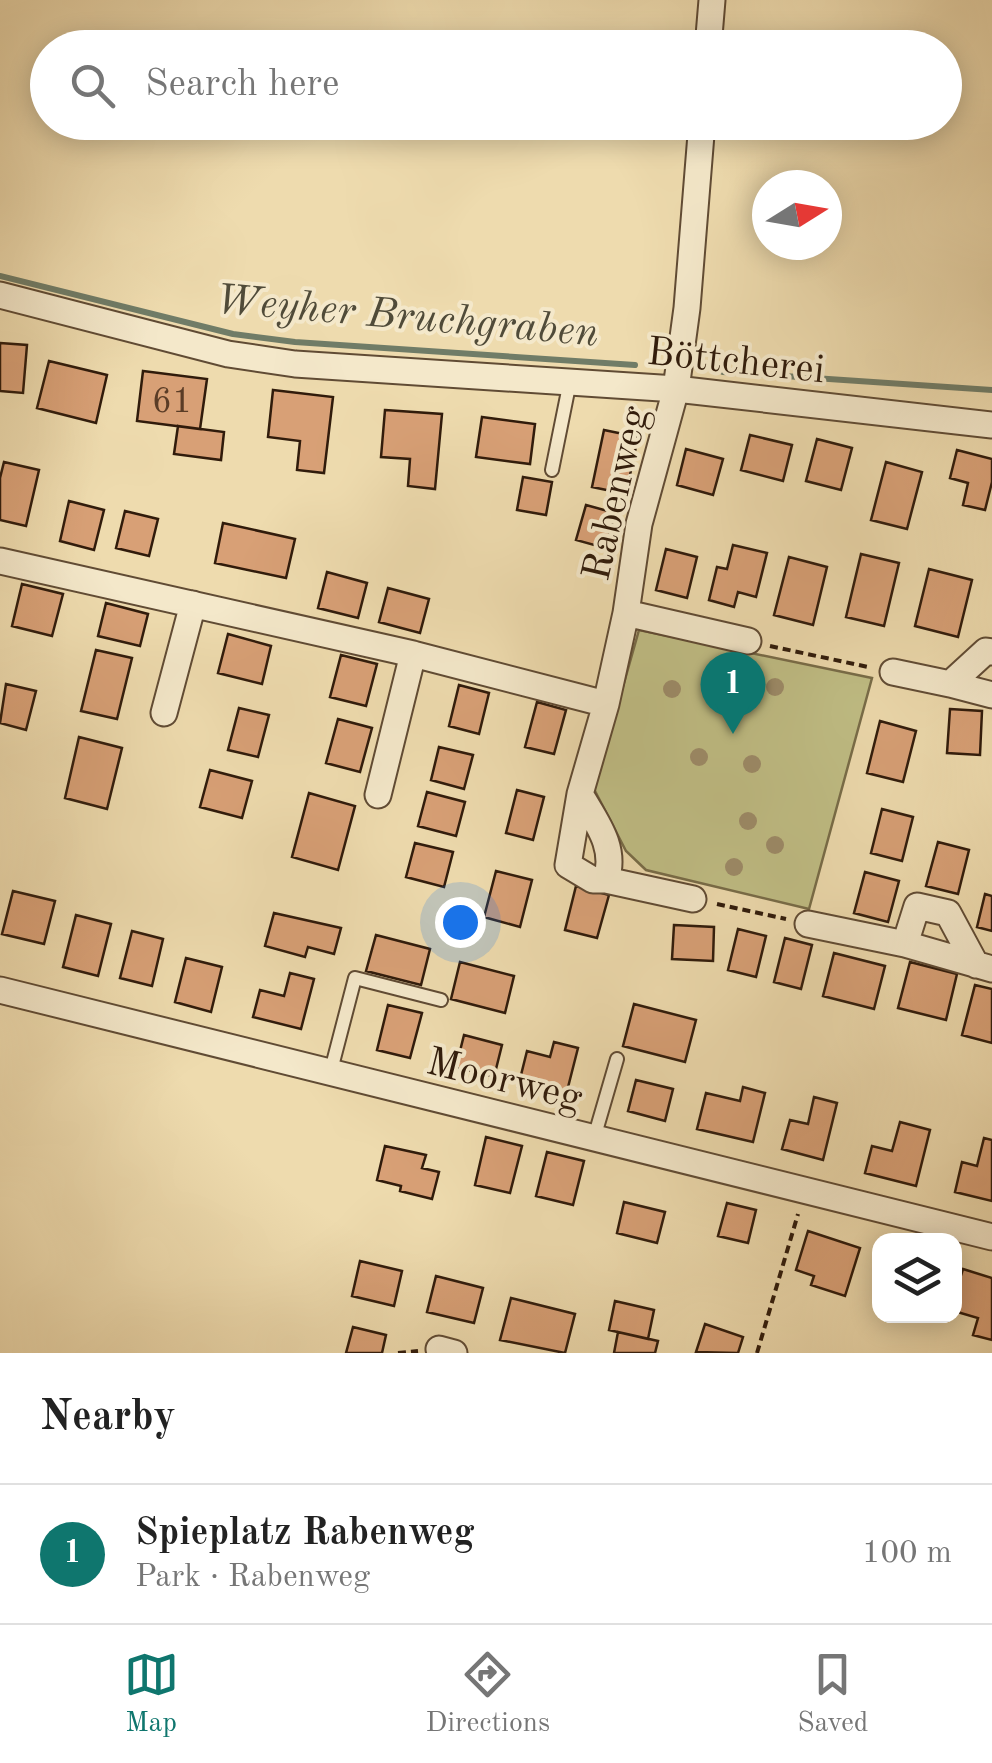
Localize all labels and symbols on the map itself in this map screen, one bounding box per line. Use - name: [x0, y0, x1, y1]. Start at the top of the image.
- north arrow: [752, 170, 842, 260]
- water label: Weyher Bruchgraben: [213, 280, 600, 356]
- street label: Böttcherei: [645, 334, 827, 392]
- house number: 61: [152, 385, 192, 420]
- street label: Rabenweg: [578, 402, 657, 585]
- pin: 1: [700, 652, 766, 734]
- your location: [435, 897, 486, 948]
- street label: Moorweg: [422, 1043, 586, 1121]

